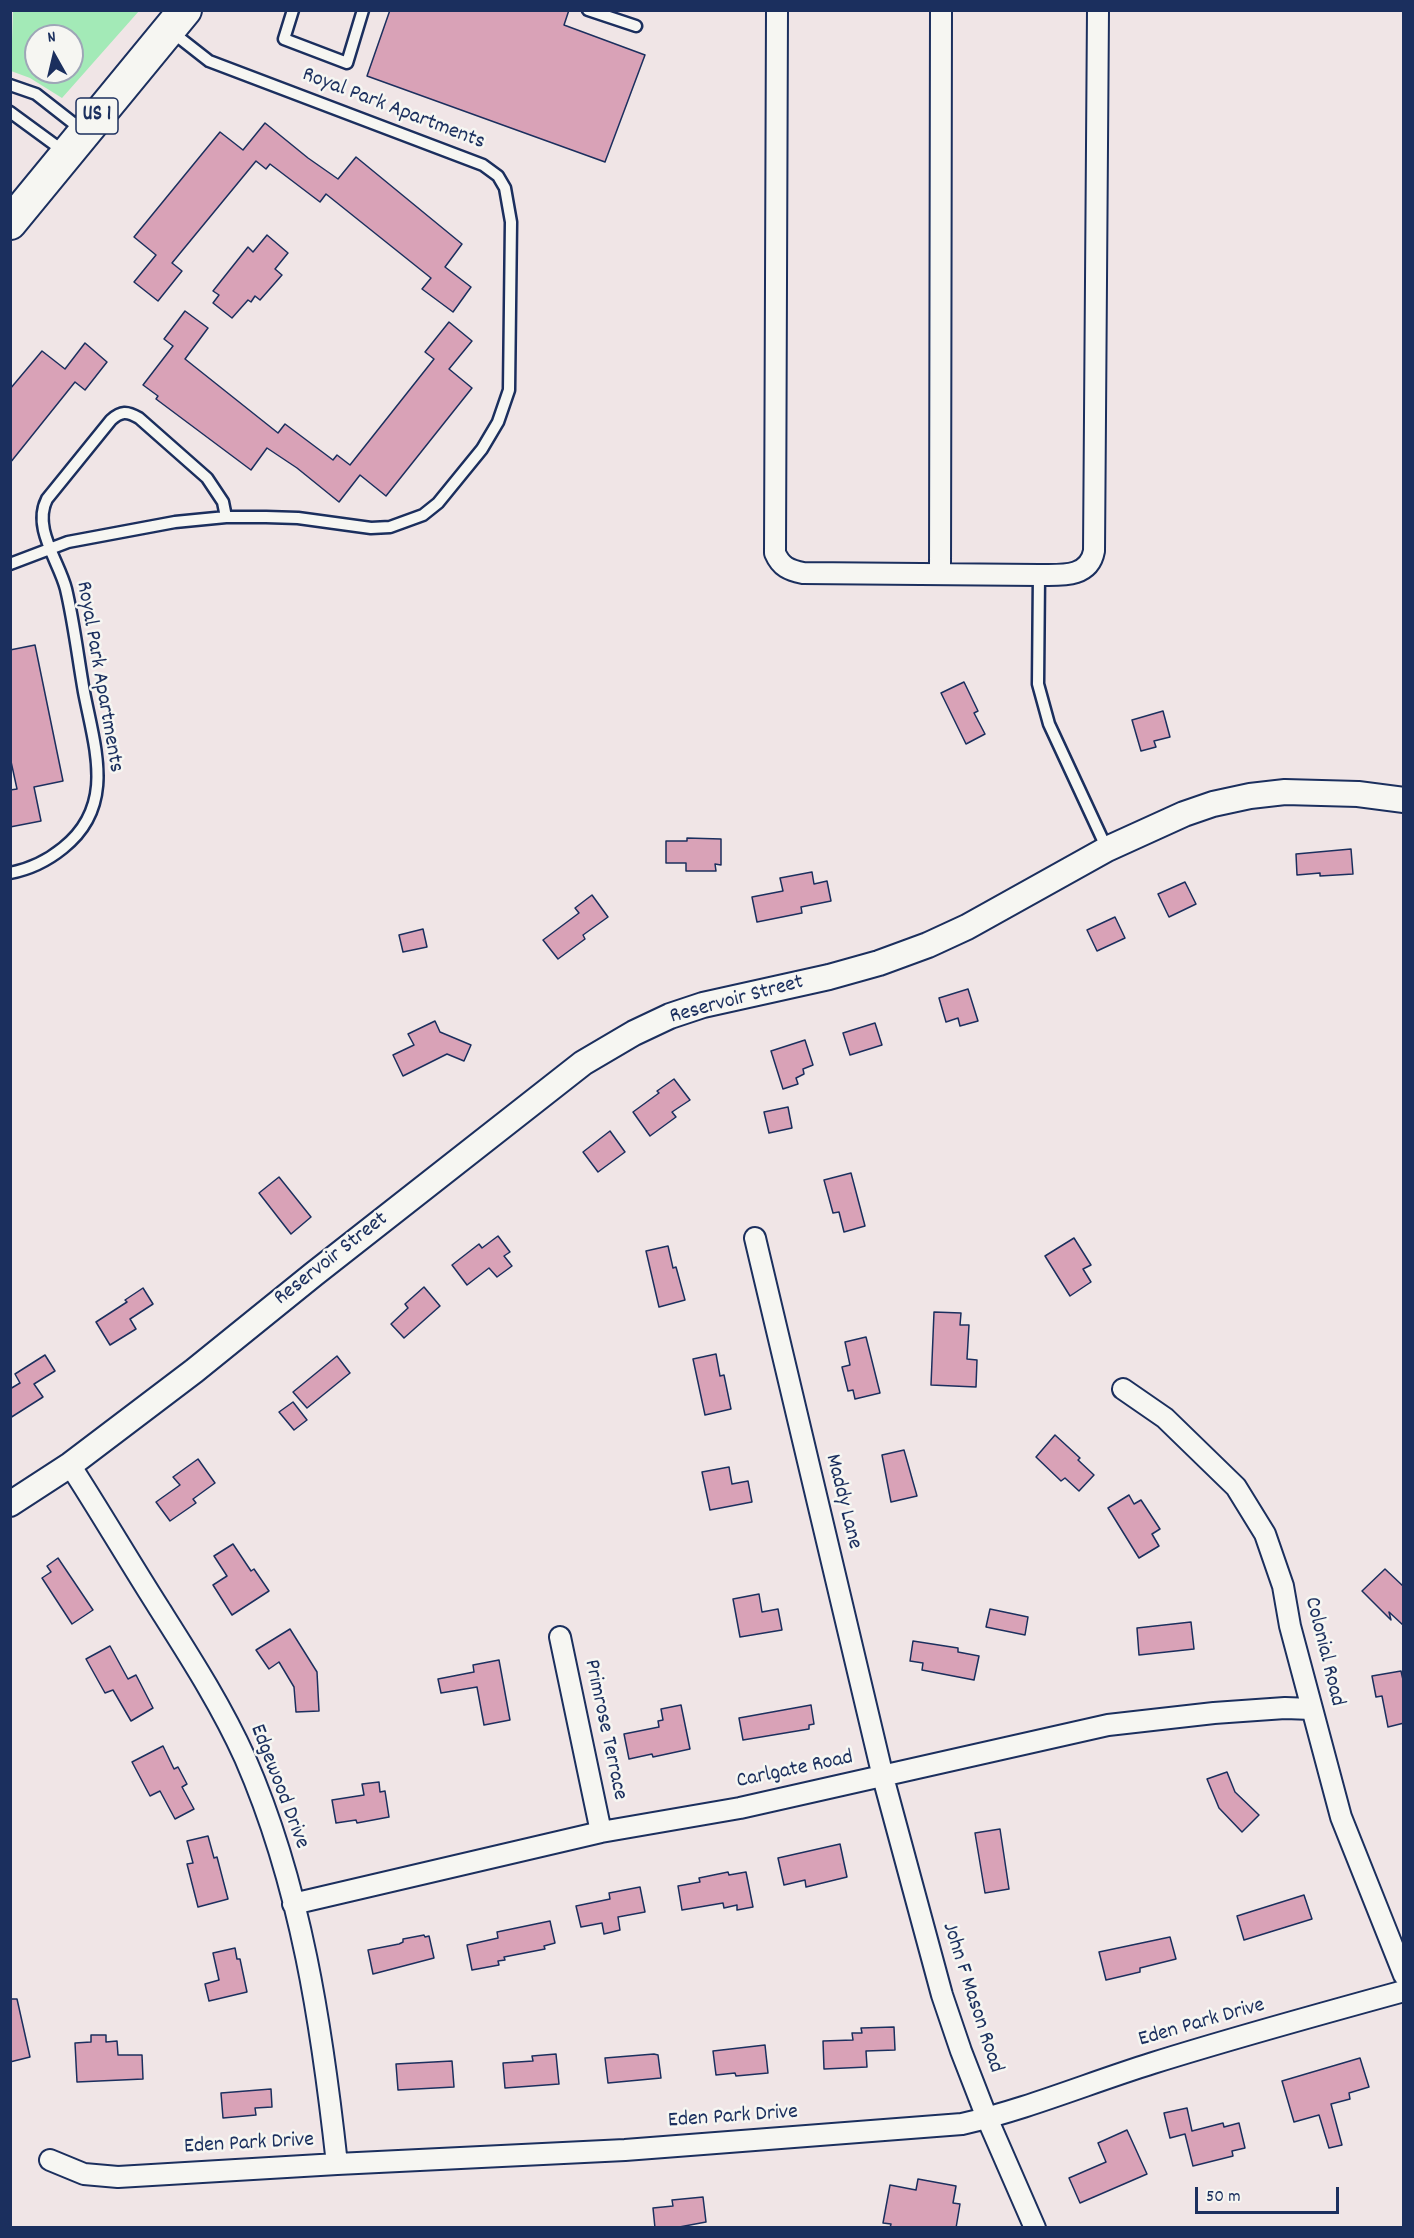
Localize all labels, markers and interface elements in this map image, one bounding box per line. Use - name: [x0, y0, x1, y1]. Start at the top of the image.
- north arrow: [24, 24, 84, 84]
- text: N: [46, 26, 57, 50]
- street label: Royal Park Apartments: [298, 63, 488, 157]
- road number: US 1: [76, 98, 118, 134]
- street label: Royal Park Apartments: [68, 579, 128, 775]
- street label: Reservoir Street: [667, 971, 807, 1031]
- street label: Reservoir Street: [270, 1207, 394, 1313]
- street label: Maddy Lane: [817, 1452, 867, 1552]
- street label: Colonial Road: [1297, 1595, 1349, 1709]
- street label: Primrose Terrace: [576, 1657, 632, 1803]
- street label: Edgewood Drive: [242, 1721, 314, 1853]
- street label: Carlgate Road: [734, 1746, 856, 1796]
- street label: John F Mason Road: [934, 1919, 1008, 2077]
- street label: Eden Park Drive: [1136, 1993, 1268, 2055]
- street label: Eden Park Drive: [667, 2100, 799, 2136]
- street label: Eden Park Drive: [183, 2128, 315, 2162]
- scale bar: [1198, 2175, 1342, 2213]
- text: 50 m: [1206, 2185, 1241, 2210]

